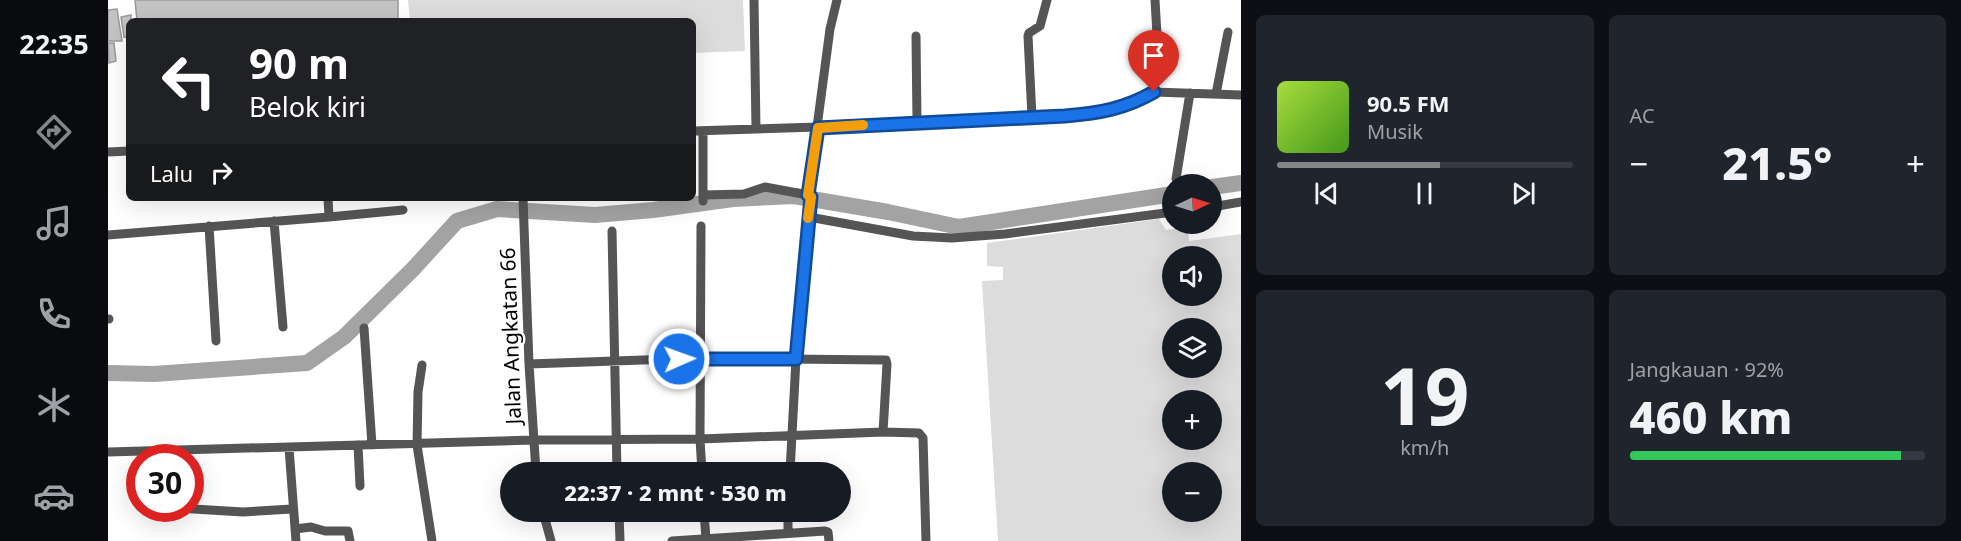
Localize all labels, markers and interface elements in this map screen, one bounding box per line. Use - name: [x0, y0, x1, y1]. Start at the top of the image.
- text: 22:35: [19, 25, 89, 62]
- pin: [1128, 30, 1179, 92]
- text: 90 m: [249, 34, 349, 91]
- icon: arrive: [1137, 39, 1170, 72]
- icon: left: [150, 42, 228, 120]
- text: Belok kiri: [249, 88, 366, 125]
- text: 90.5 FM: [1367, 88, 1449, 118]
- text: AC: [1630, 102, 1655, 129]
- icon: directions: [33, 111, 75, 153]
- text: Musik: [1367, 118, 1423, 145]
- text: 21.5°: [1722, 132, 1832, 193]
- text: −: [1630, 141, 1648, 186]
- text: +: [1906, 141, 1925, 186]
- icon: right: [205, 156, 238, 189]
- text: Lalu: [150, 158, 193, 188]
- north arrow: [1162, 174, 1222, 234]
- map controls: [1162, 174, 1222, 522]
- icon: previous: [1310, 177, 1343, 210]
- icon: pause: [1408, 177, 1441, 210]
- icon: next: [1507, 177, 1540, 210]
- icon: music: [33, 202, 75, 244]
- button: sound: [1162, 246, 1222, 306]
- street label: Jalan Angkatan 66: [493, 247, 527, 427]
- icon: phone: [33, 293, 75, 335]
- button: layers: [1162, 318, 1222, 378]
- position arrow: [647, 327, 711, 391]
- text: 19: [1380, 342, 1469, 448]
- text: Jangkauan · 92%: [1630, 356, 1784, 383]
- icon: climate: [33, 384, 75, 426]
- text: 460 km: [1630, 386, 1792, 447]
- button: +: [1162, 390, 1222, 450]
- text: km/h: [1400, 434, 1449, 461]
- speed limit sign: 30: [126, 444, 204, 522]
- button: −: [1162, 462, 1222, 522]
- icon: car: [33, 475, 75, 517]
- text: 22:37 · 2 mnt · 530 m: [564, 477, 787, 507]

